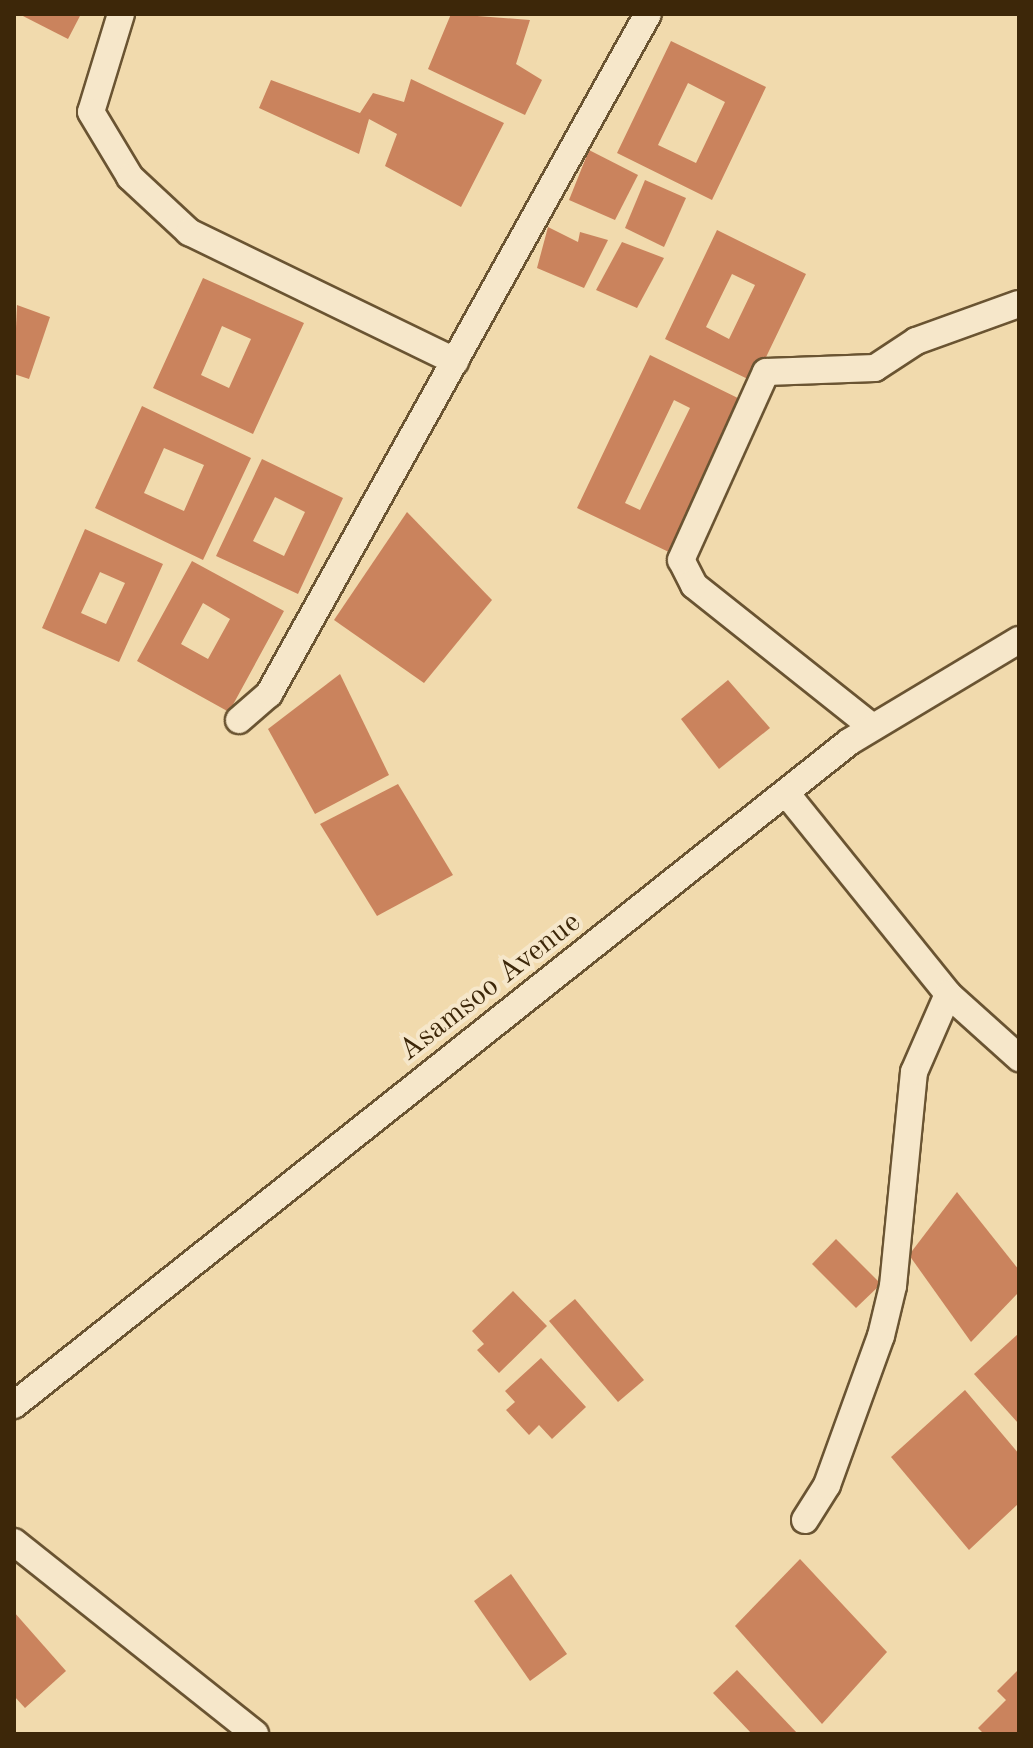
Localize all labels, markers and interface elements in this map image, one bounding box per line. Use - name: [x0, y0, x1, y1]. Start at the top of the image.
- street label: Asamsoo Avenue: [392, 905, 588, 1069]

